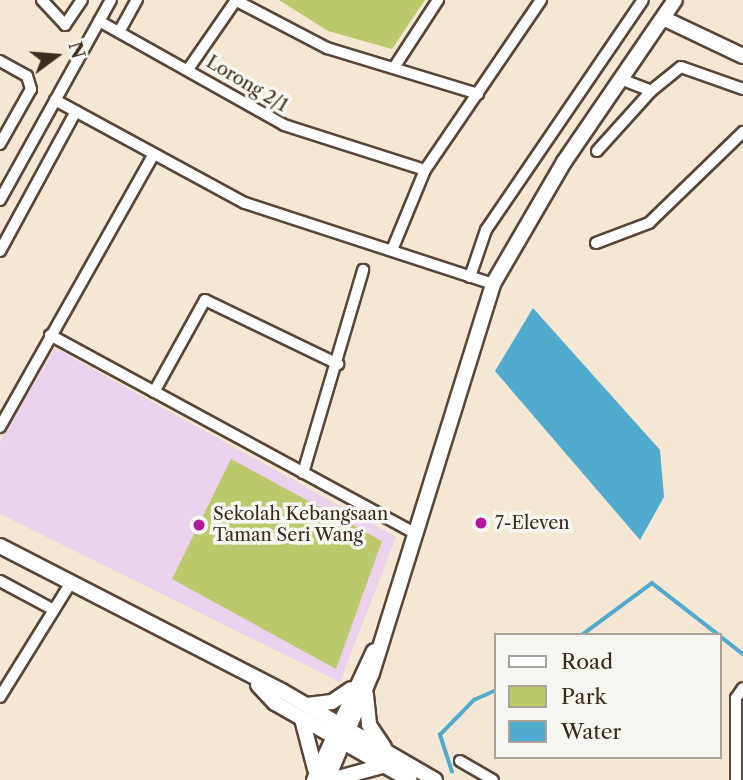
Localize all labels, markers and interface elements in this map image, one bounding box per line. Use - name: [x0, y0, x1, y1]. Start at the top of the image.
- north arrow: [21, 21, 91, 91]
- text: N: [63, 39, 90, 61]
- street label: Lorong 2/1: [202, 51, 292, 117]
- place label: Sekolah Kebangsaan Taman Seri Wang: [213, 504, 388, 546]
- place label: 7-Eleven: [495, 512, 570, 534]
- marker: 7-Eleven: [473, 515, 489, 531]
- marker: Sekolah Kebangsaan Taman Seri Wang: [191, 517, 207, 533]
- legend: [494, 633, 722, 759]
- text: Road: [561, 649, 613, 674]
- text: Park: [561, 684, 607, 709]
- text: Water: [561, 719, 621, 744]

